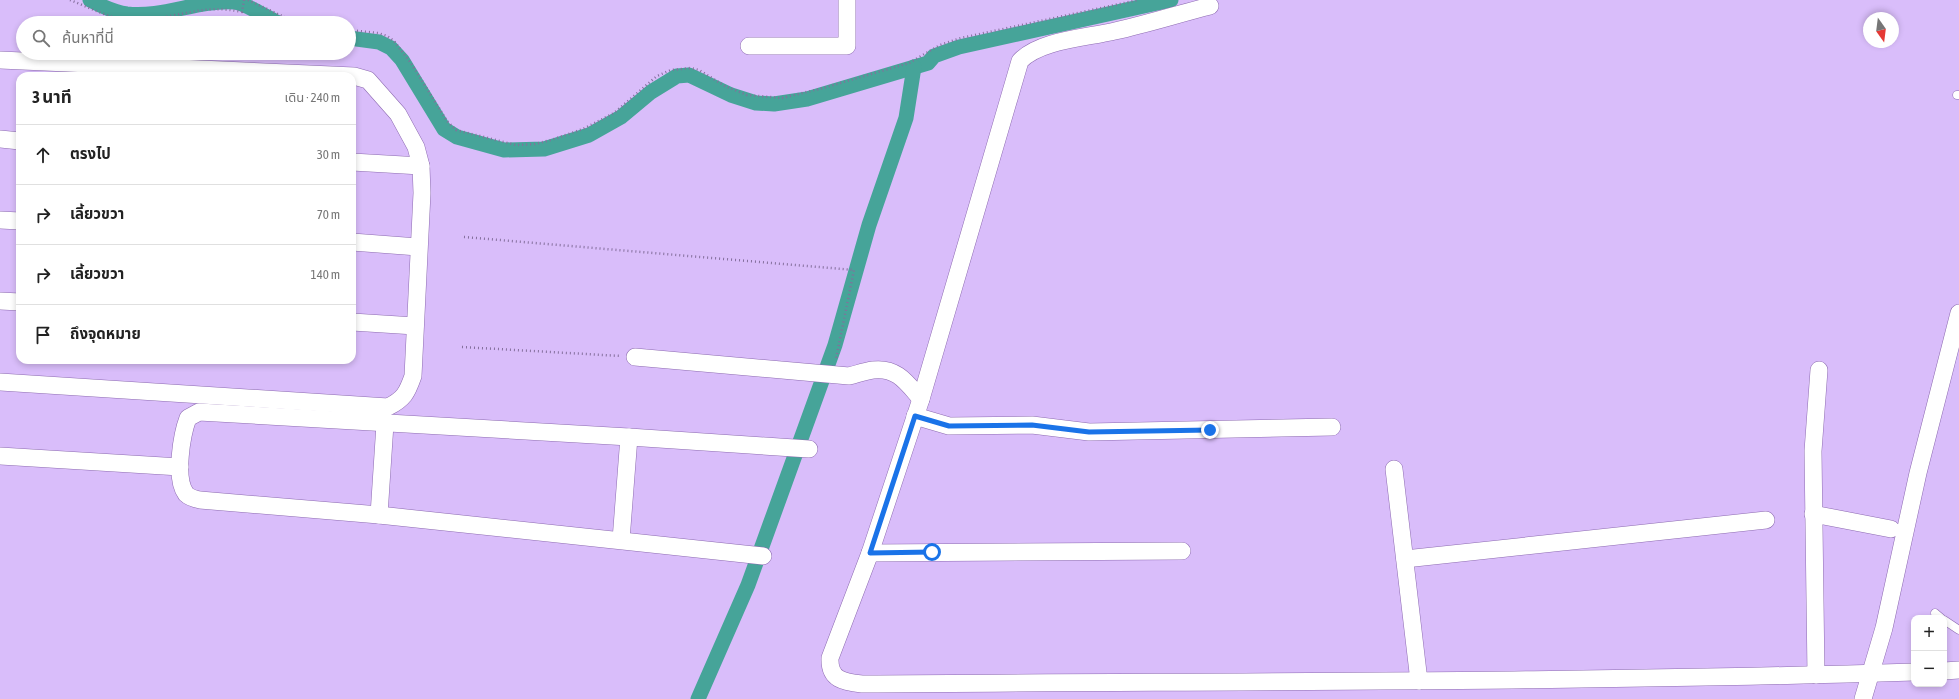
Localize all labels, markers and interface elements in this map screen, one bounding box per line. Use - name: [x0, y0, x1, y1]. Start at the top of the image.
- north arrow: [1863, 12, 1899, 48]
- search box: [16, 16, 356, 60]
- icon: search: [30, 27, 52, 49]
- text: ค้นหาที่นี่: [62, 29, 114, 46]
- text: 3 นาที: [32, 87, 72, 107]
- text: เดิน · 240 m: [285, 90, 340, 105]
- icon: ahead: [32, 144, 54, 166]
- text: ตรงไป: [70, 145, 111, 162]
- text: 30 m: [317, 147, 340, 162]
- icon: right: [32, 204, 54, 226]
- text: เลี้ยวขวา: [70, 205, 124, 222]
- text: 70 m: [317, 207, 340, 222]
- icon: right: [32, 264, 54, 286]
- text: เลี้ยวขวา: [70, 265, 124, 282]
- text: 140 m: [311, 267, 340, 282]
- icon: arrive: [32, 324, 54, 346]
- text: ถึงจุดหมาย: [70, 325, 141, 342]
- route end: [1201, 421, 1219, 439]
- route start: [923, 543, 941, 561]
- map controls: [1911, 615, 1947, 687]
- button: +: [1911, 615, 1947, 651]
- button: −: [1911, 651, 1947, 687]

